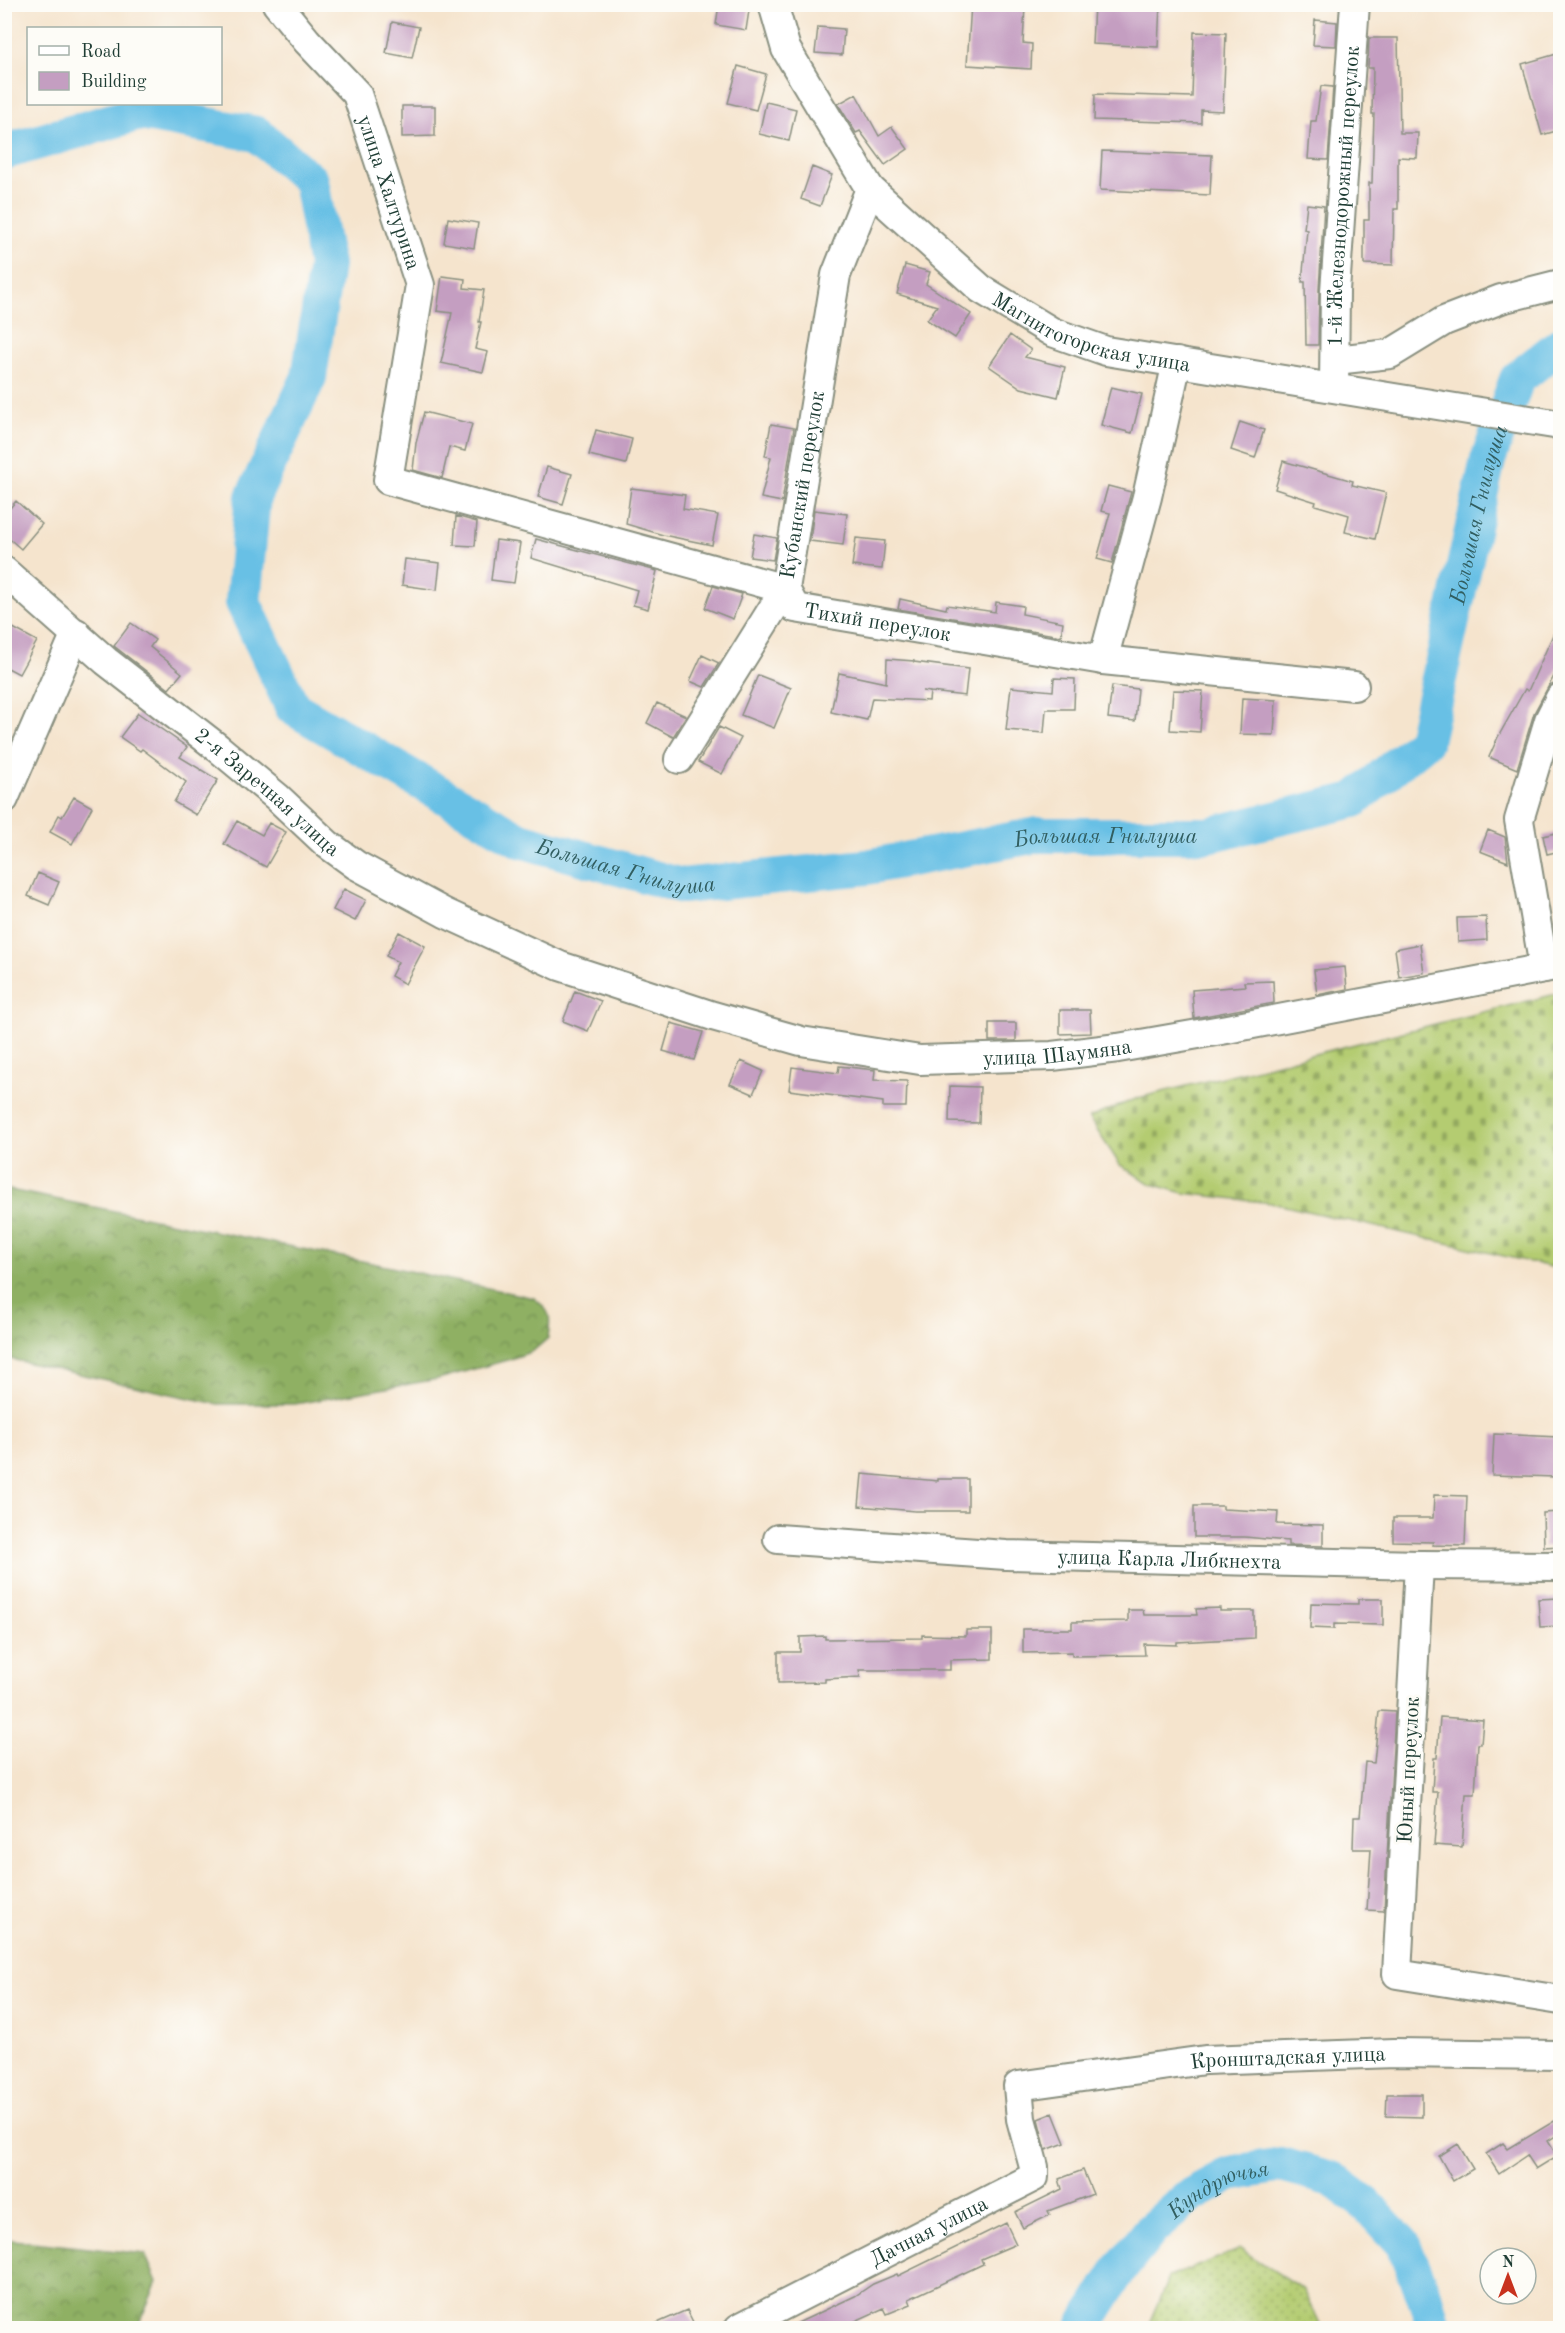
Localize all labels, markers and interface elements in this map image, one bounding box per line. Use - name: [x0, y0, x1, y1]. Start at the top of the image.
- legend: [27, 27, 222, 105]
- text: Road: [81, 43, 121, 61]
- street label: 1-й Железнодорожный переулок: [1325, 45, 1364, 347]
- text: Building: [81, 73, 147, 91]
- street label: улица Халтурина: [353, 113, 423, 273]
- street label: Магнитогорская улица: [988, 289, 1192, 377]
- street label: Кубанский переулок: [778, 389, 829, 581]
- water label: Большая Гнилуша: [1447, 422, 1513, 607]
- street label: Тихий переулок: [802, 601, 953, 646]
- street label: 2-я Заречная улица: [190, 725, 343, 861]
- water label: Большая Гнилуша: [1011, 826, 1198, 852]
- water label: Большая Гнилуша: [533, 836, 717, 900]
- street label: улица Шаумяна: [982, 1037, 1133, 1070]
- street label: улица Карла Либкнехта: [1057, 1547, 1282, 1574]
- street label: Юный переулок: [1395, 1696, 1424, 1844]
- street label: Кронштадская улица: [1189, 2044, 1386, 2074]
- water label: Кундрючья: [1163, 2158, 1271, 2224]
- street label: Дачная улица: [867, 2194, 991, 2271]
- north arrow: [1478, 2246, 1538, 2306]
- text: N: [1502, 2255, 1515, 2271]

